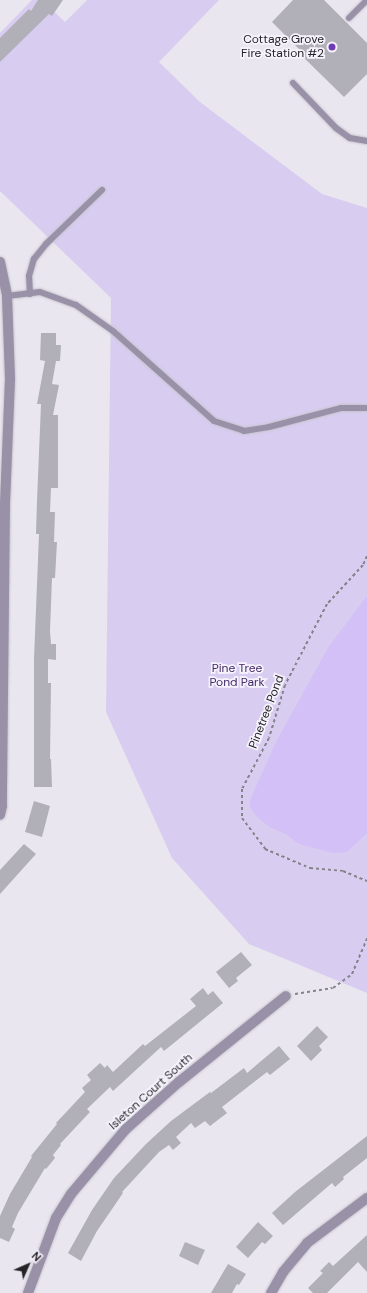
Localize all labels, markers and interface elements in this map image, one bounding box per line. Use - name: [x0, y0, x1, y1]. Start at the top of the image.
- place label: Cottage Grove Fire Station #2: [241, 33, 324, 61]
- marker: Cottage Grove Fire Station #2: [327, 42, 337, 52]
- park label: Pine Tree Pond Park: [209, 662, 265, 690]
- street label: Pinetree Pond: [246, 673, 288, 751]
- street label: Isleton Court South: [106, 1051, 196, 1133]
- north arrow: [8, 1245, 48, 1285]
- text: N: [29, 1249, 44, 1264]

